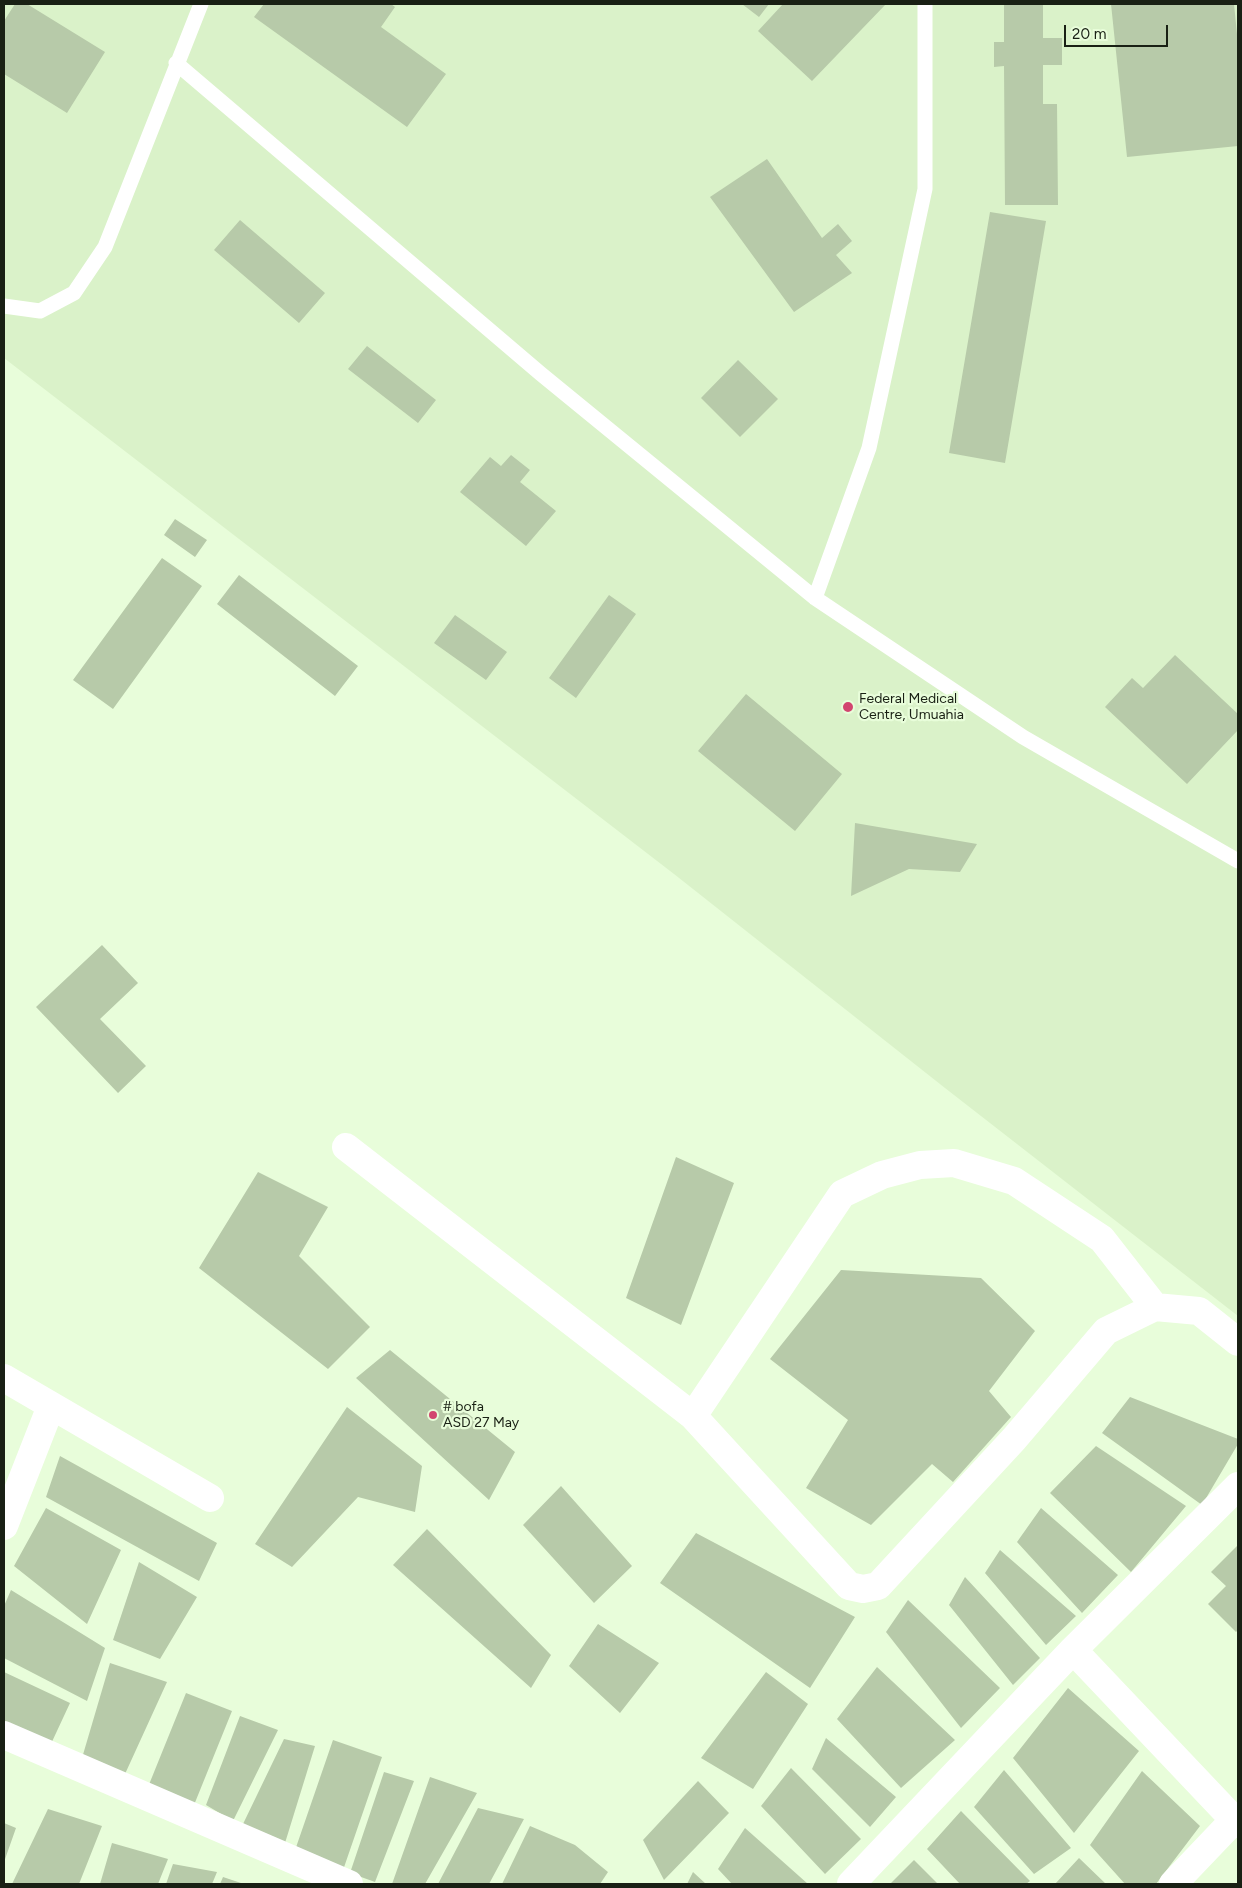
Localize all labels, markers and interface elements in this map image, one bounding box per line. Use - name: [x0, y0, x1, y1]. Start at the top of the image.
- scale bar: [1067, 15, 1171, 47]
- text: 20 m: [1072, 25, 1106, 43]
- place label: Federal Medical Centre, Umuahia: [859, 691, 964, 724]
- marker: Federal Medical Centre, Umuahia: [841, 700, 855, 714]
- place label: # bofa ASD 27 May: [443, 1399, 519, 1431]
- marker: # bofa ASD 27 May: [427, 1409, 439, 1421]

